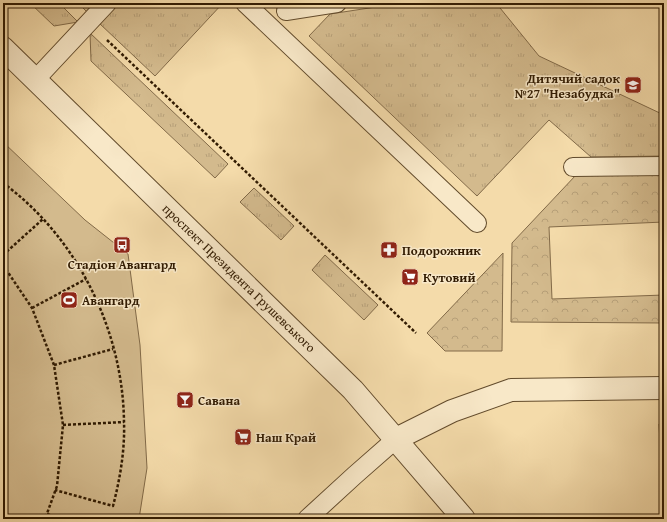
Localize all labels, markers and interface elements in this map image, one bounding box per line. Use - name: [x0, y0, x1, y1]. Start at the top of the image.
- place label: Дитячий садок №27 "Незабудка": [514, 69, 621, 103]
- school or university icon: Дитячий садок №27 "Незабудка": [623, 75, 643, 95]
- street label: проспект Президента Грушевського: [158, 199, 320, 357]
- bus stop icon: Стадіон Авангард: [112, 235, 132, 255]
- pharmacy icon: Подорожник: [379, 240, 399, 260]
- place label: Подорожник: [402, 241, 481, 260]
- place label: Стадіон Авангард: [68, 255, 176, 274]
- supermarket icon: Кутовий: [400, 267, 420, 287]
- place label: Кутовий: [423, 268, 476, 287]
- sports icon: Авангард: [59, 290, 79, 310]
- place label: Авангард: [82, 291, 140, 310]
- bar icon: Савана: [175, 390, 195, 410]
- place label: Савана: [198, 391, 240, 410]
- supermarket icon: Наш Край: [233, 427, 253, 447]
- place label: Наш Край: [256, 428, 316, 447]

